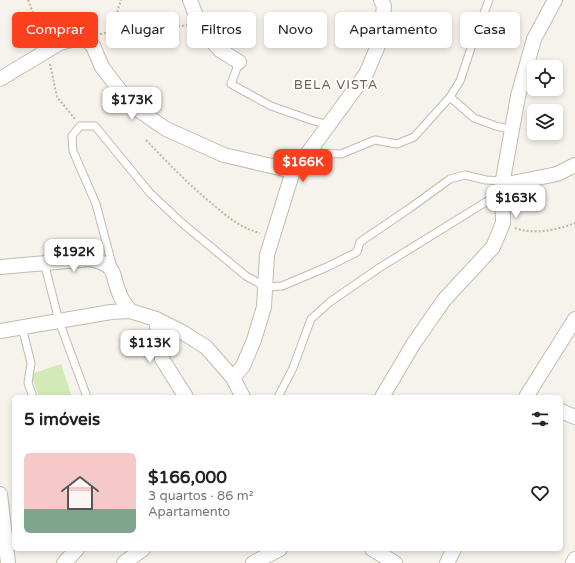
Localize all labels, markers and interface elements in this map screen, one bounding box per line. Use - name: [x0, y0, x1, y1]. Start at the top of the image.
- chip: Comprar: [12, 12, 98, 48]
- chip: Alugar: [106, 12, 179, 48]
- chip: Filtros: [187, 12, 256, 48]
- chip: Novo: [264, 12, 327, 48]
- chip: Apartamento: [335, 12, 452, 48]
- chip: Casa: [460, 12, 520, 48]
- map controls: [527, 60, 563, 140]
- button: locate: [527, 60, 563, 96]
- district label: BELA VISTA: [294, 77, 378, 93]
- pin: $173K: [104, 87, 160, 121]
- text: $173K: [111, 92, 153, 108]
- button: layers: [527, 104, 563, 140]
- pin: $166K: [275, 149, 331, 183]
- text: $166K: [282, 154, 324, 170]
- pin: $163K: [488, 185, 544, 219]
- text: $163K: [495, 190, 537, 206]
- pin: $192K: [46, 239, 102, 273]
- text: $192K: [53, 244, 95, 260]
- pin: $113K: [122, 330, 178, 364]
- text: $113K: [129, 335, 171, 351]
- icon: filters: [529, 408, 551, 430]
- text: 5 imóveis: [24, 409, 100, 430]
- text: $166,000: [148, 467, 227, 488]
- icon: home: [56, 469, 104, 517]
- icon: heart: [529, 482, 551, 504]
- text: 3 quartos · 86 m²: [148, 488, 254, 504]
- text: Apartamento: [148, 504, 230, 520]

